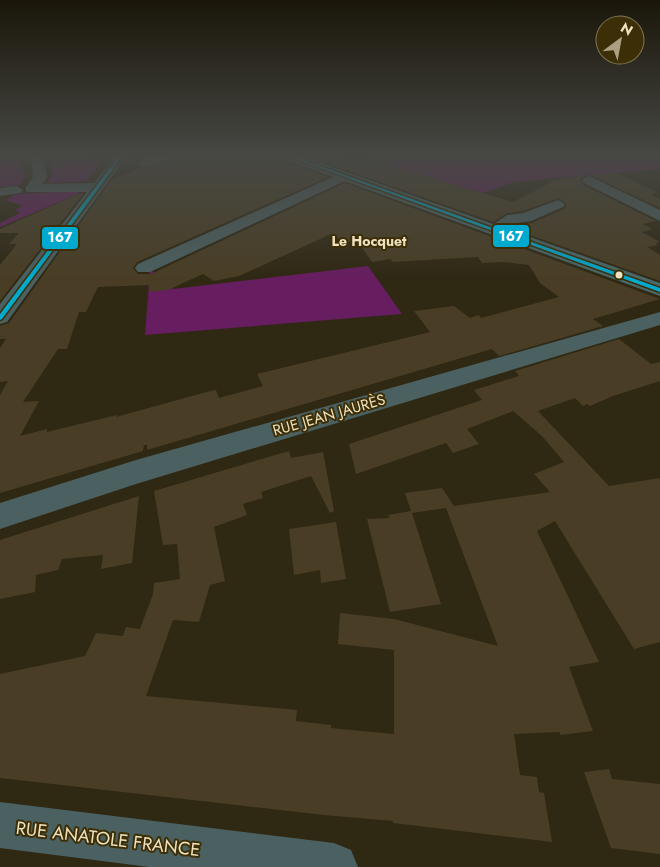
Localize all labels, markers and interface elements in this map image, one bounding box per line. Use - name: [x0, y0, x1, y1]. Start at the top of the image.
- north arrow: [595, 15, 645, 65]
- text: N: [617, 18, 637, 40]
- line badge: 167: [492, 224, 530, 248]
- line badge: 167: [41, 226, 79, 250]
- text: 167: [499, 226, 524, 246]
- text: 167: [48, 227, 73, 247]
- district label: Le Hocquet: [332, 231, 407, 251]
- unlabelled marker: [614, 270, 624, 280]
- street label: RUE JEAN JAURÈS: [270, 388, 388, 442]
- street label: RUE ANATOLE FRANCE: [14, 815, 202, 863]

